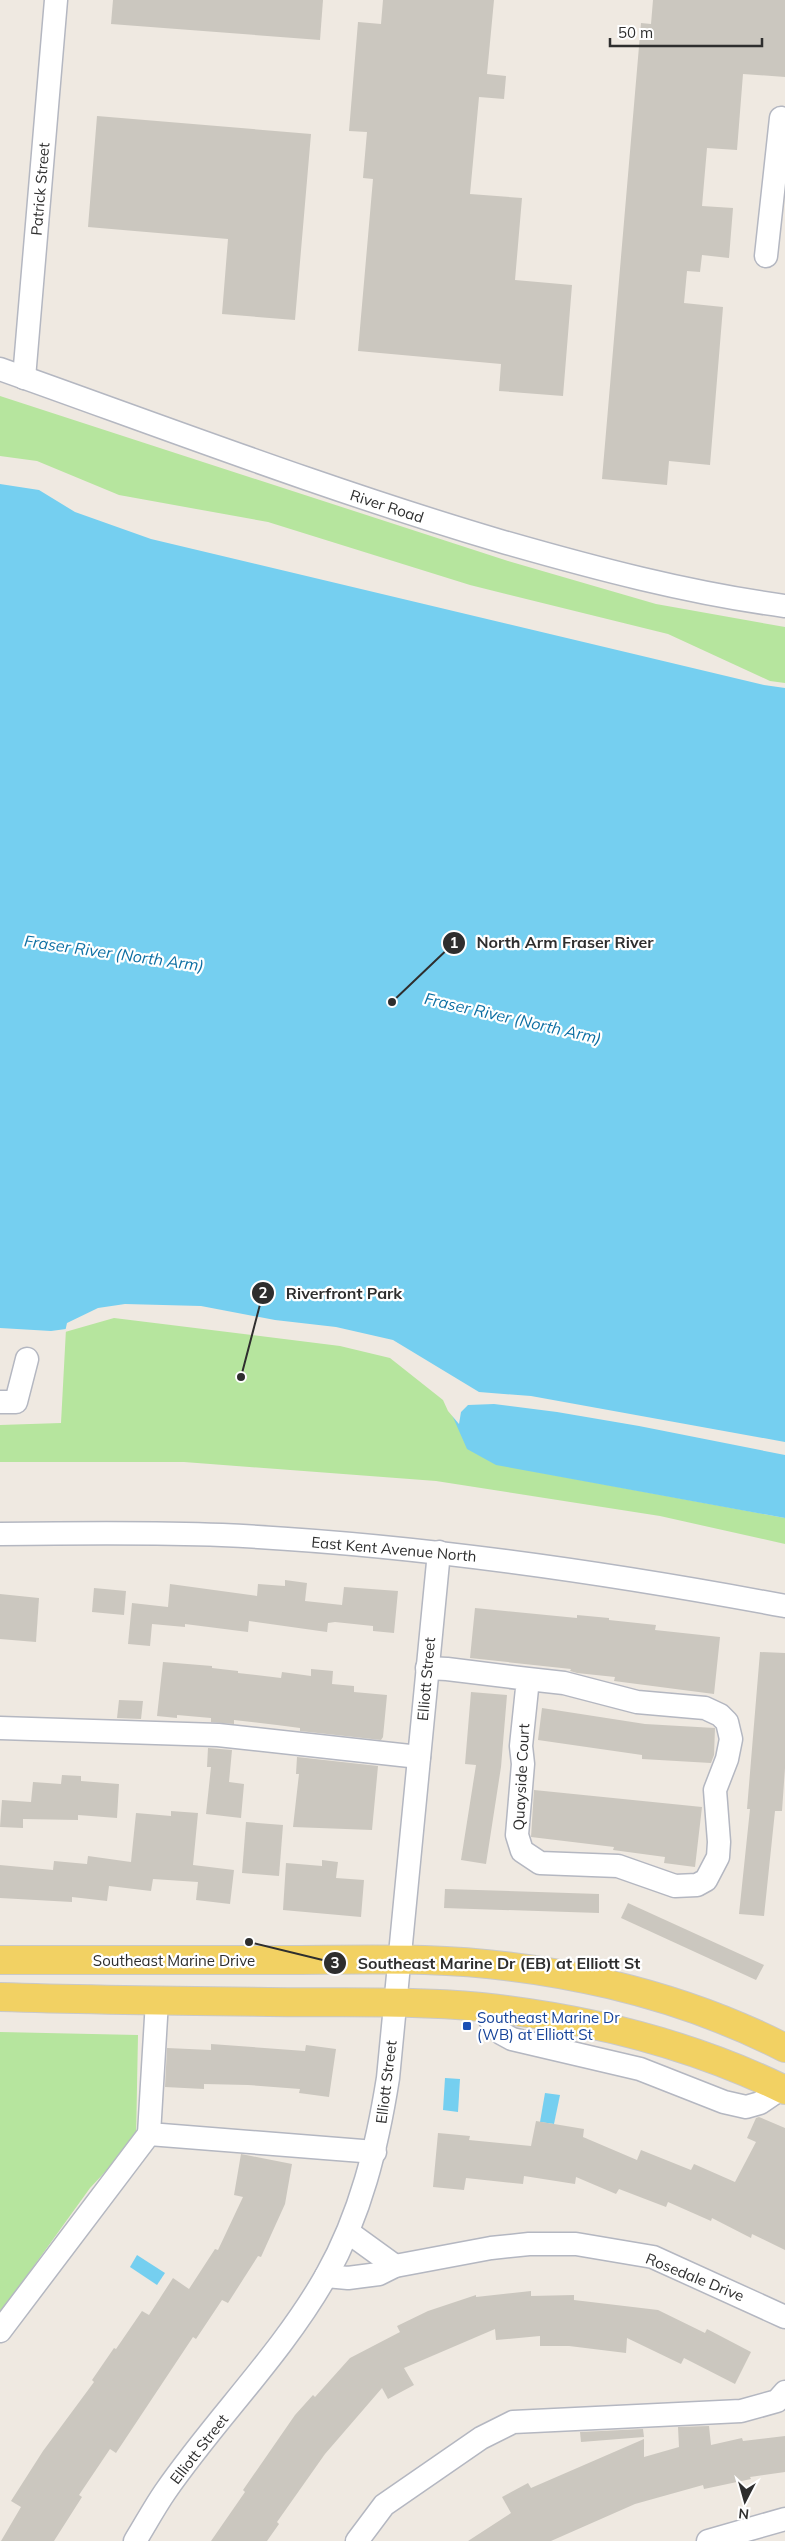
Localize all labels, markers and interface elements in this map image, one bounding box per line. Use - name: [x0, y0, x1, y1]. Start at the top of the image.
- scale bar: [610, 15, 762, 47]
- text: 50 m: [618, 23, 653, 42]
- street label: Patrick Street: [26, 142, 54, 236]
- street label: River Road: [348, 485, 426, 527]
- callout: North Arm Fraser River: [442, 927, 664, 958]
- water label: Fraser River (North Arm): [23, 931, 205, 975]
- text: North Arm Fraser River: [476, 932, 654, 952]
- text: 1: [449, 933, 459, 952]
- water label: Fraser River (North Arm): [423, 988, 603, 1048]
- callout: Riverfront Park: [251, 1278, 412, 1309]
- text: 2: [258, 1283, 268, 1302]
- text: Riverfront Park: [286, 1283, 403, 1303]
- street label: East Kent Avenue North: [311, 1532, 477, 1566]
- street label: Elliott Street: [413, 1636, 439, 1722]
- street label: Quayside Court: [509, 1723, 533, 1831]
- callout: Southeast Marine Dr (EB) at Elliott St: [322, 1948, 650, 1979]
- street label: Southeast Marine Drive: [93, 1951, 255, 1970]
- text: 3: [330, 1953, 340, 1972]
- text: Southeast Marine Dr (EB) at Elliott St: [358, 1953, 640, 1973]
- place label: Southeast Marine Dr (WB) at Elliott St: [477, 2008, 620, 2044]
- marker: Southeast Marine Dr (WB) at Elliott St: [461, 2020, 473, 2032]
- street label: Elliott Street: [371, 2039, 401, 2125]
- street label: Rosedale Drive: [643, 2249, 747, 2305]
- street label: Elliott Street: [166, 2410, 232, 2488]
- north arrow: [720, 2476, 770, 2526]
- text: N: [737, 2504, 750, 2523]

